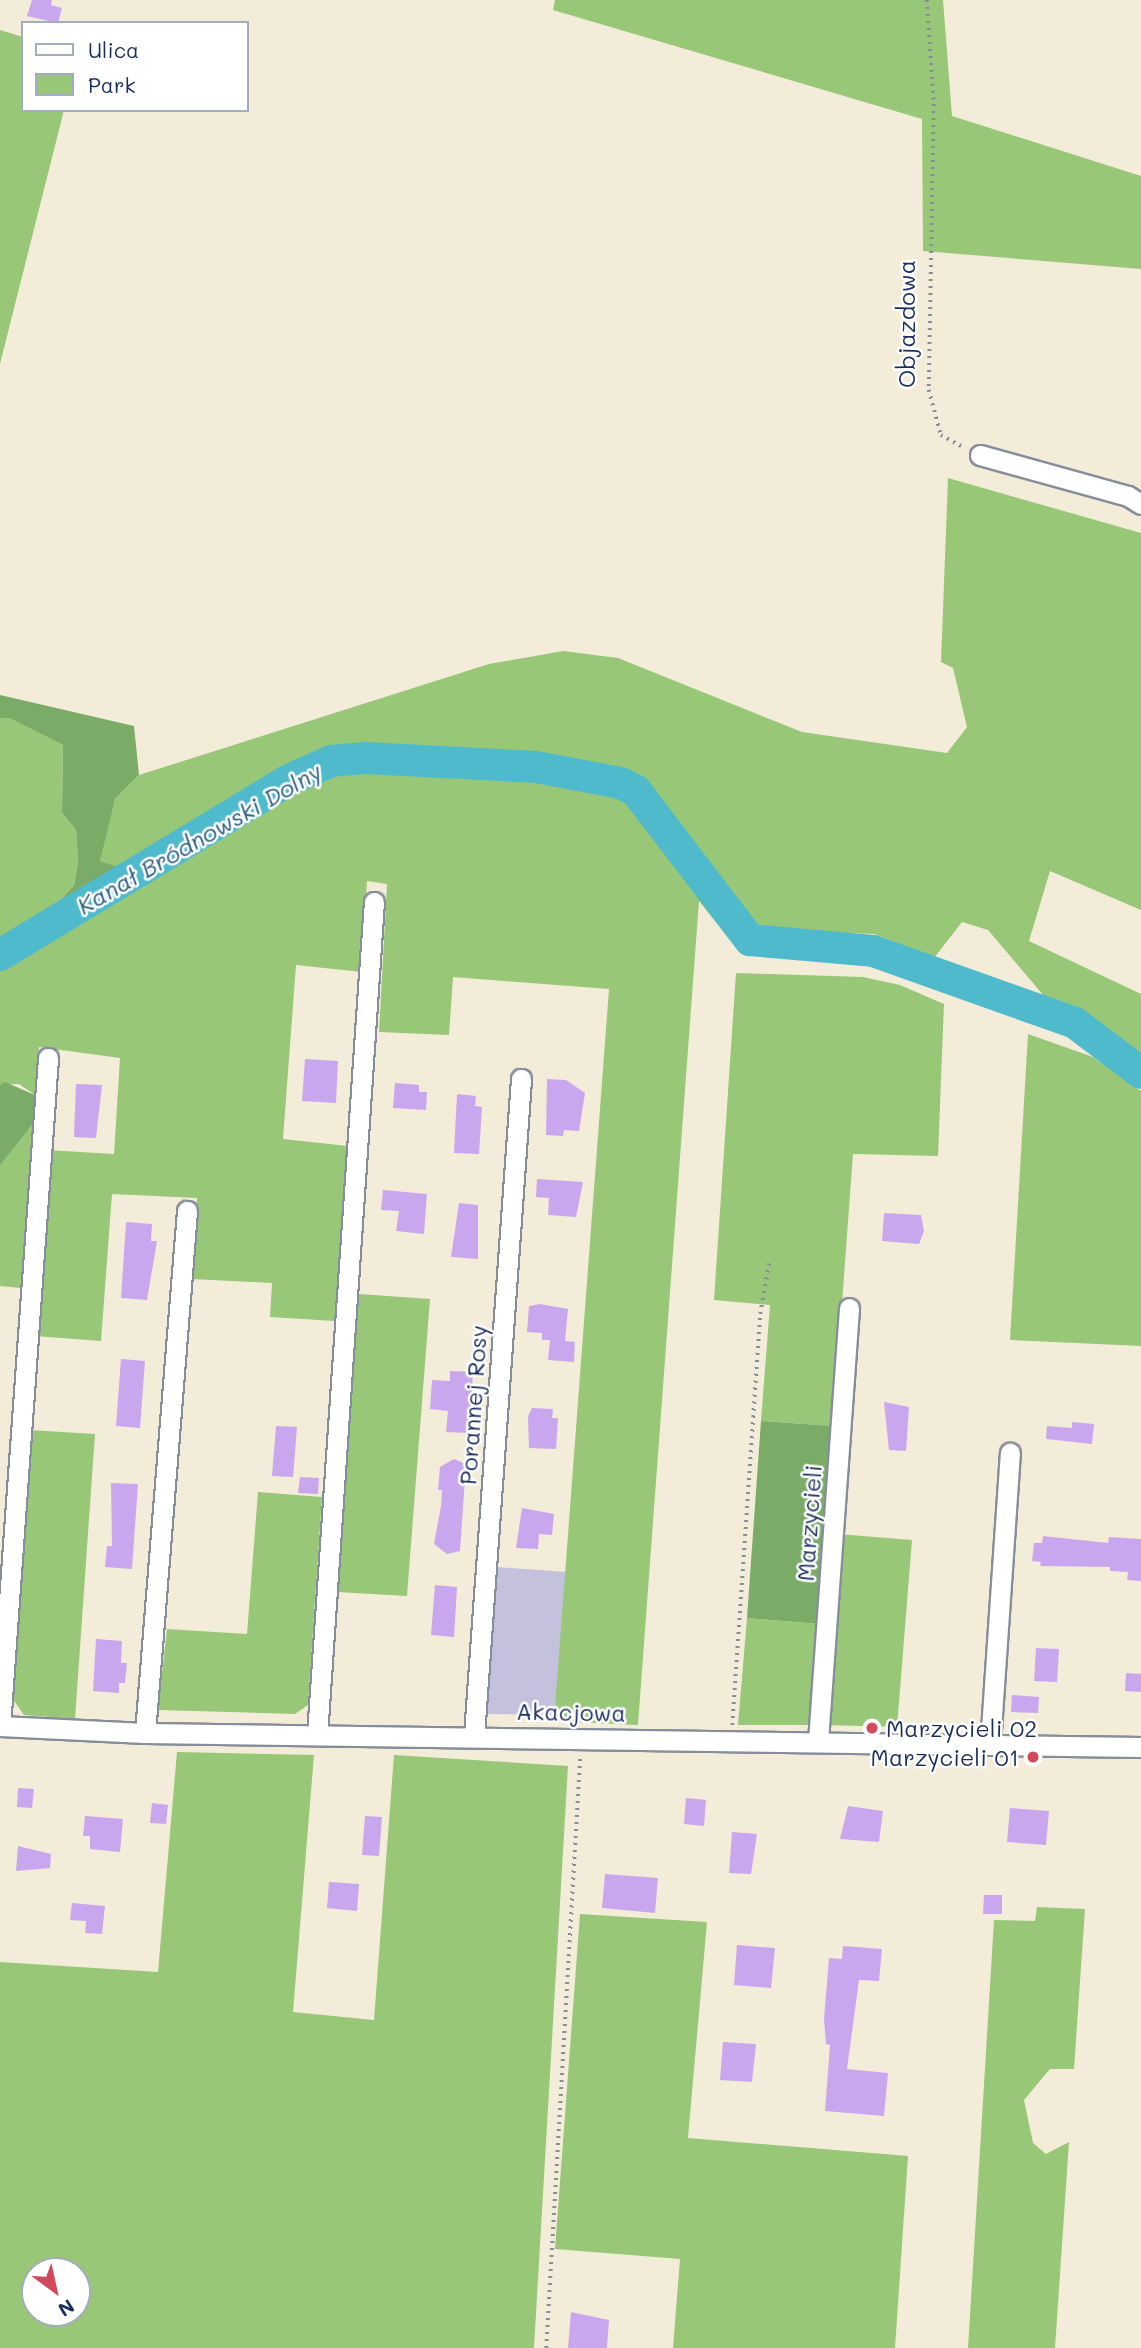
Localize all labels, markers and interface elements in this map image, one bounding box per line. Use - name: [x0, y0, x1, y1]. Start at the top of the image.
- legend: [21, 21, 248, 112]
- text: Ulica: [88, 36, 139, 63]
- text: Park: [88, 71, 136, 98]
- street label: Objazdowa: [892, 260, 920, 388]
- water label: Kanał Bródnowski Dolny: [72, 756, 326, 920]
- street label: Porannej Rosy: [454, 1324, 492, 1486]
- street label: Marzycieli: [791, 1464, 827, 1582]
- street label: Akacjowa: [516, 1697, 626, 1727]
- place label: Marzycieli 02: [886, 1714, 1037, 1742]
- marker: Marzycieli 02: [864, 1720, 880, 1736]
- place label: Marzycieli 01: [871, 1743, 1019, 1771]
- marker: Marzycieli 01: [1025, 1749, 1041, 1765]
- north arrow: [21, 2257, 91, 2327]
- text: N: [54, 2294, 79, 2323]

